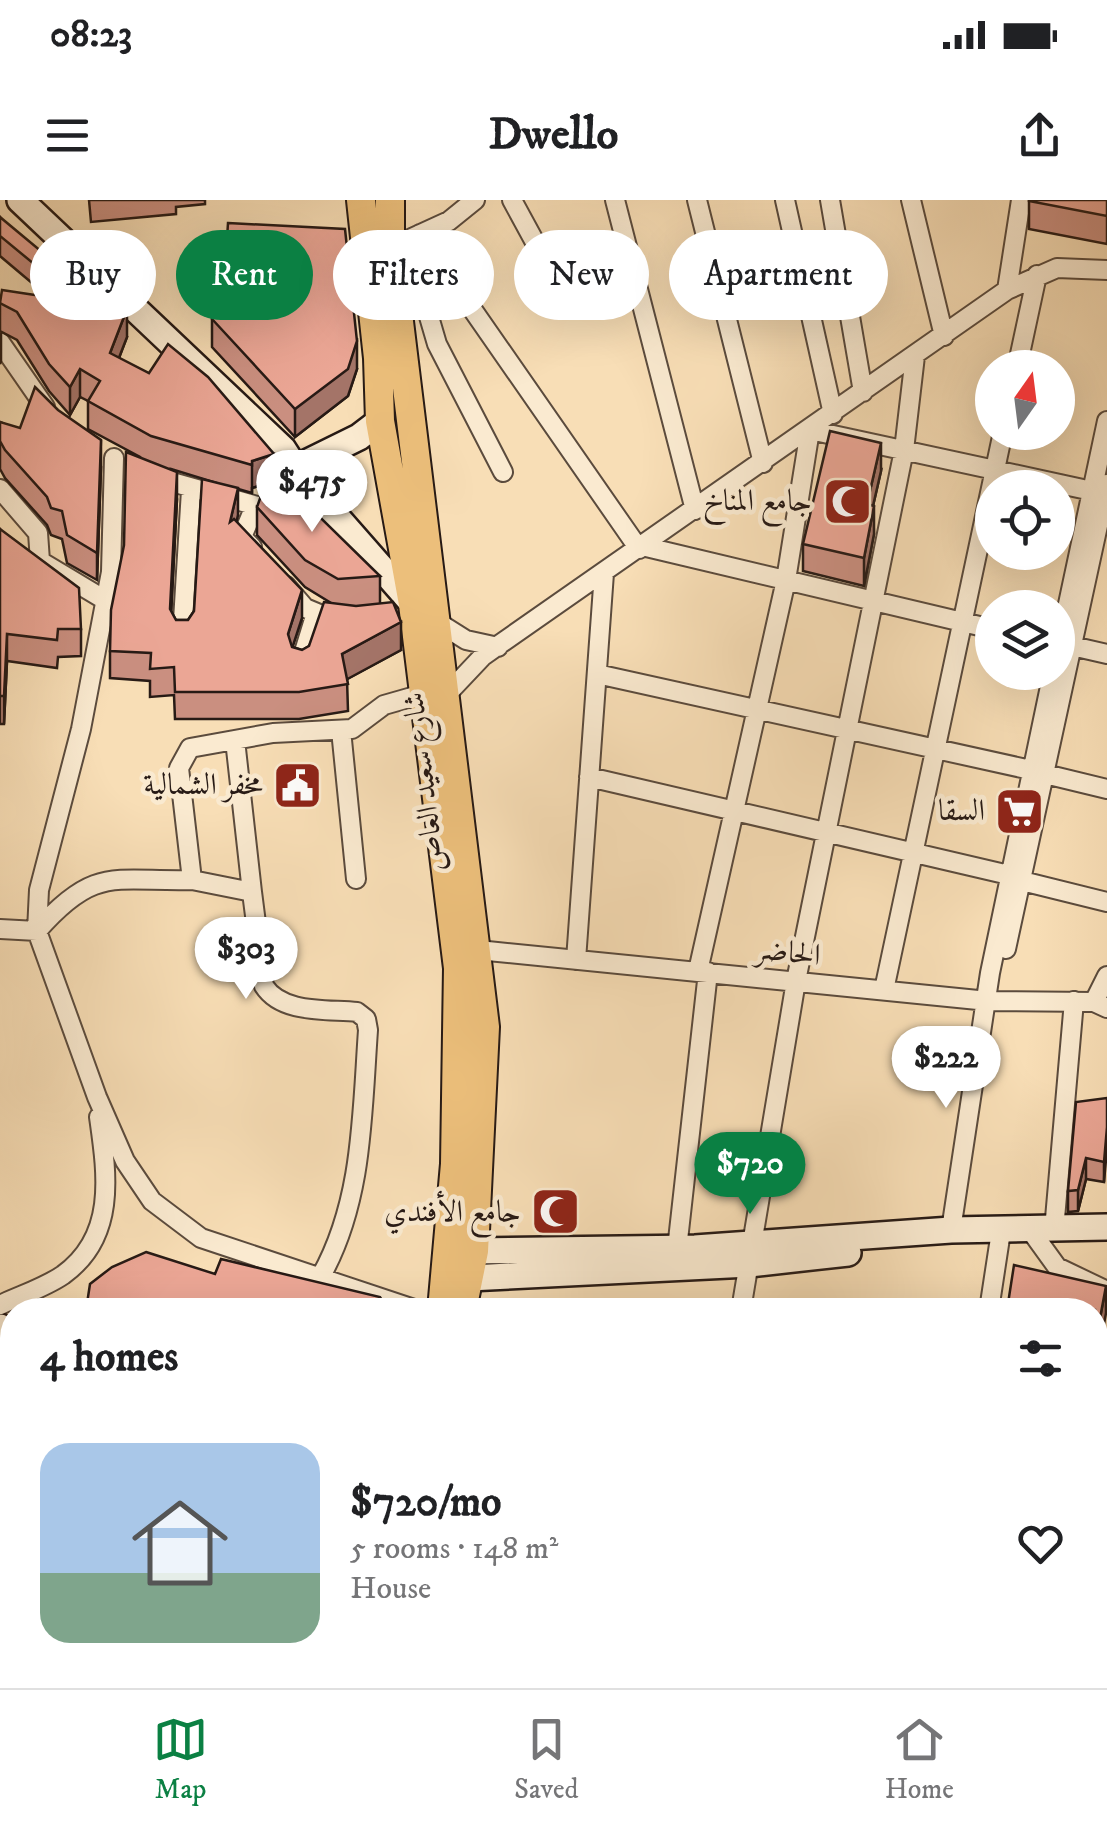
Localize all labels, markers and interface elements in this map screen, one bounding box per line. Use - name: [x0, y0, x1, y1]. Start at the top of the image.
- text: 08:23: [50, 11, 132, 59]
- text: Dwello: [489, 107, 618, 163]
- icon: menu: [40, 108, 95, 163]
- icon: share: [1012, 108, 1067, 163]
- chip: Buy: [30, 230, 156, 320]
- chip: Rent: [176, 230, 313, 320]
- chip: Filters: [333, 230, 494, 320]
- chip: New: [514, 230, 649, 320]
- chip: Apartment: [669, 230, 888, 320]
- north arrow: [975, 350, 1075, 450]
- map controls: [975, 350, 1075, 690]
- pin: $475: [253, 450, 371, 535]
- text: $475: [278, 462, 346, 502]
- button: locate: [975, 470, 1075, 570]
- mosque icon: جامع المناخ: [821, 475, 873, 527]
- place label: جامع المناخ: [703, 483, 812, 527]
- button: layers: [975, 590, 1075, 690]
- street label: شارع سعيد العاص: [396, 690, 459, 874]
- public building icon: مخفر الشمالية: [272, 759, 324, 811]
- place label: مخفر الشمالية: [143, 767, 263, 804]
- supermarket icon: السقا: [994, 785, 1046, 837]
- place label: السقا: [938, 793, 985, 830]
- pin: $303: [187, 917, 305, 1002]
- text: $303: [217, 929, 275, 969]
- street label: الحاضر: [751, 931, 822, 975]
- pin: $222: [887, 1026, 1005, 1111]
- text: $222: [914, 1038, 978, 1078]
- pin: $720: [691, 1132, 809, 1217]
- text: $720: [716, 1144, 784, 1184]
- mosque icon: جامع الأفندي: [530, 1186, 582, 1238]
- place label: جامع الأفندي: [384, 1190, 521, 1238]
- icon: filters: [1013, 1331, 1068, 1386]
- text: 4 homes: [40, 1332, 178, 1384]
- text: $720/mo: [350, 1477, 502, 1529]
- icon: home: [120, 1483, 240, 1603]
- icon: heart: [1013, 1516, 1068, 1571]
- text: 5 rooms · 148 m²: [350, 1529, 558, 1569]
- text: House: [350, 1569, 431, 1609]
- tab: Map: [153, 1712, 208, 1807]
- tab: Saved: [514, 1712, 579, 1807]
- tab: Home: [885, 1712, 954, 1807]

